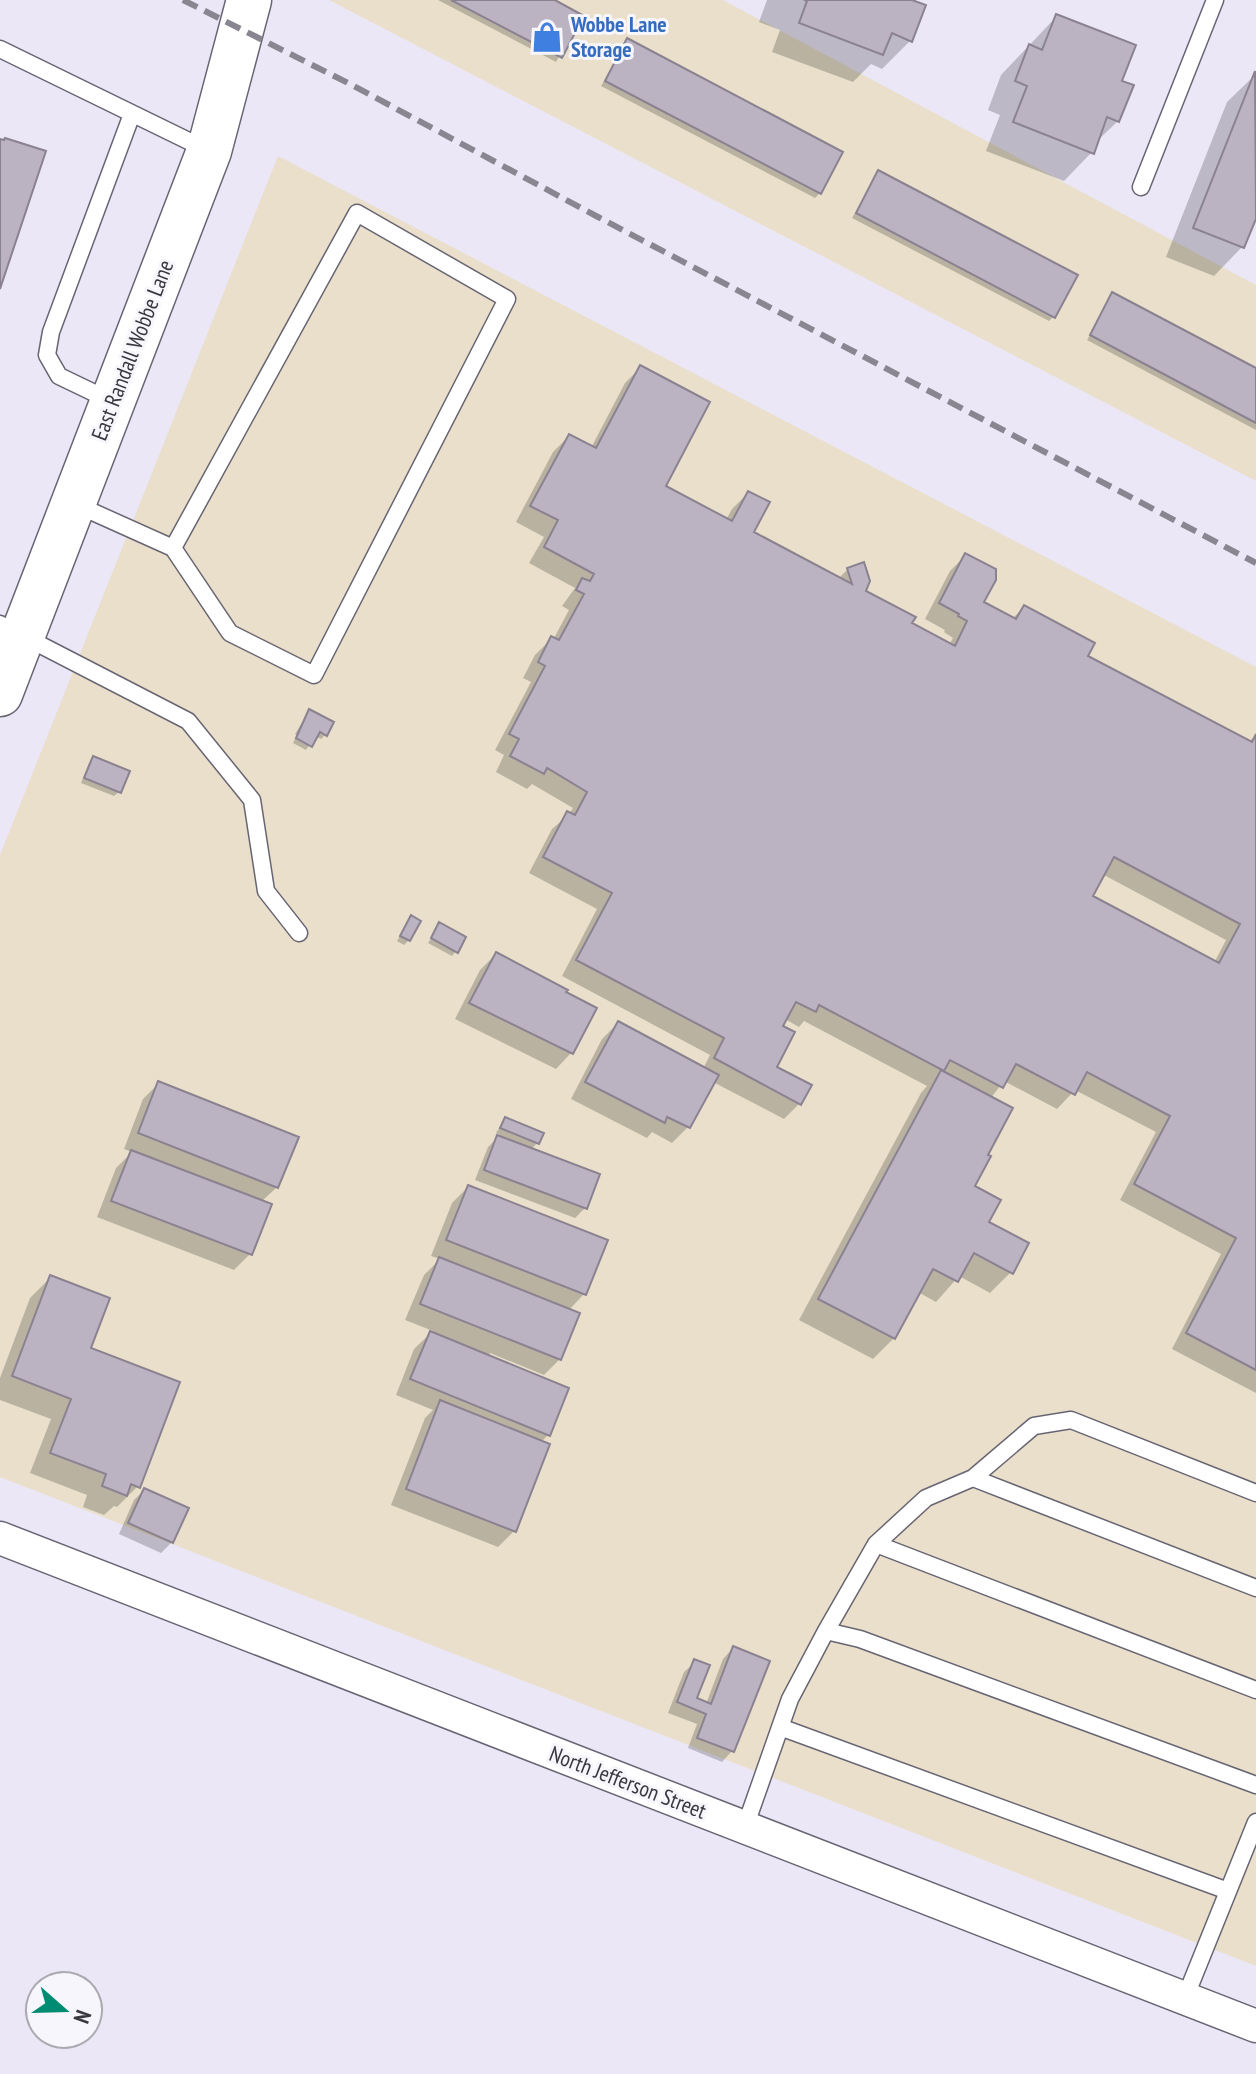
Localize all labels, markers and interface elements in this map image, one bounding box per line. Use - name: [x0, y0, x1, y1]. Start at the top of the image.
- place label: Wobbe Lane Storage: [570, 10, 667, 63]
- shop icon: Wobbe Lane Storage: [530, 20, 564, 54]
- street label: East Randall Wobbe Lane: [85, 256, 179, 444]
- street label: North Jefferson Street: [546, 1739, 710, 1825]
- north arrow: [24, 1970, 104, 2050]
- text: N: [68, 2006, 98, 2027]

